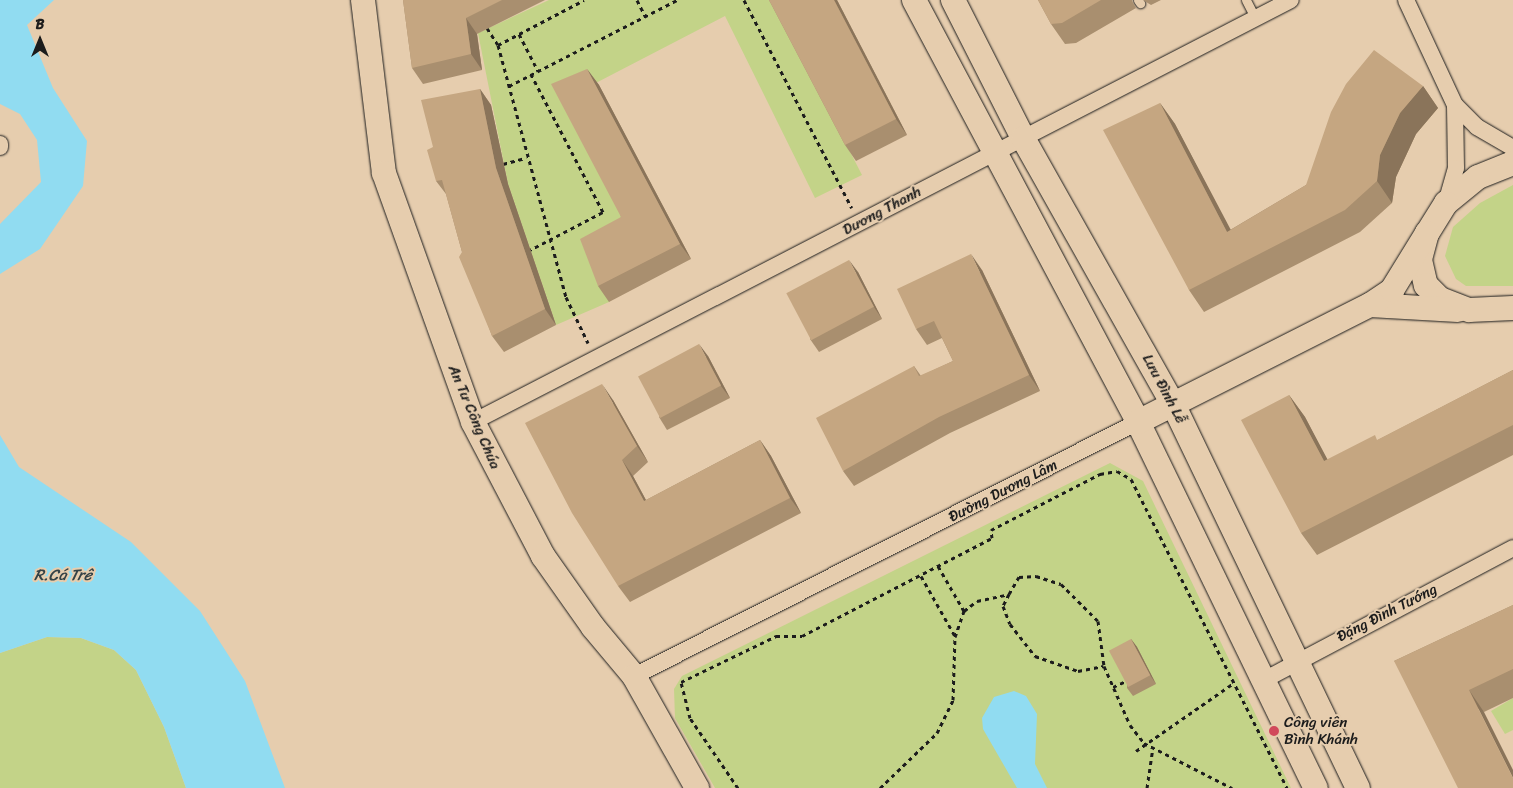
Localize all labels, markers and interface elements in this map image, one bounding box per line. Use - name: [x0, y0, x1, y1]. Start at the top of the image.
- text: B: [36, 12, 44, 37]
- north arrow: [15, 15, 65, 65]
- street label: Dương Thanh: [840, 183, 924, 239]
- street label: Lưu Đình Lễ: [1138, 351, 1190, 427]
- street label: An Tư Công Chúa: [444, 362, 504, 472]
- street label: Đường Dương Lâm: [946, 456, 1060, 526]
- water label: R.Cá Trê: [34, 565, 92, 585]
- street label: Đặng Đình Tướng: [1334, 580, 1440, 646]
- place label: Công viên Bình Khánh: [1284, 713, 1358, 748]
- marker: Công viên Bình Khánh: [1268, 725, 1280, 737]

